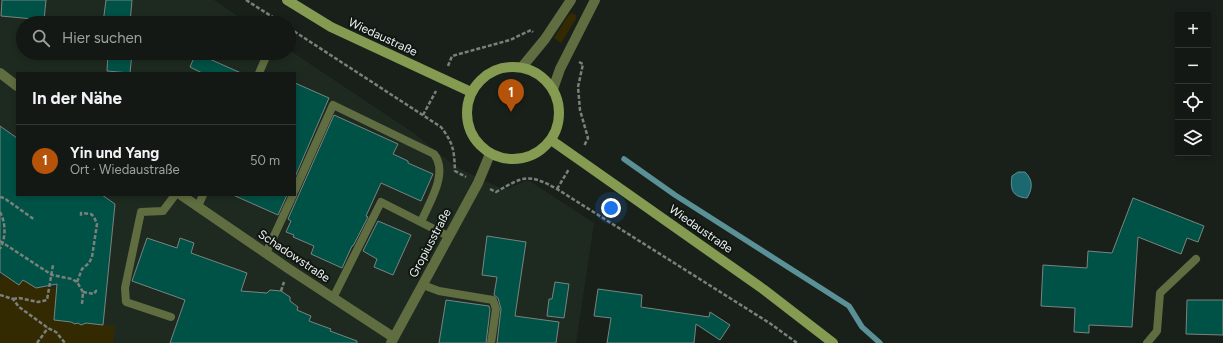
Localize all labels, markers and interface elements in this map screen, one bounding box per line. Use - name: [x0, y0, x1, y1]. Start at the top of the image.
- map controls: [1175, 12, 1211, 156]
- button: +: [1175, 12, 1211, 48]
- street label: Wiedaustraße: [346, 15, 420, 59]
- search box: [16, 16, 296, 60]
- icon: search: [30, 27, 52, 49]
- text: Hier suchen: [62, 29, 142, 47]
- button: −: [1175, 48, 1211, 84]
- pin: 1: [498, 79, 524, 112]
- button: locate: [1175, 84, 1211, 120]
- text: In der Nähe: [32, 88, 122, 108]
- button: layers: [1175, 120, 1211, 156]
- text: Yin und Yang: [70, 144, 159, 162]
- text: 1: [42, 153, 48, 168]
- text: 50 m: [250, 153, 280, 168]
- text: Ort · Wiedaustraße: [70, 162, 180, 177]
- your location: [601, 198, 621, 218]
- street label: Wiedaustraße: [667, 202, 736, 256]
- street label: Gropiusstraße: [406, 206, 454, 280]
- street label: Schadowstraße: [255, 227, 333, 285]

